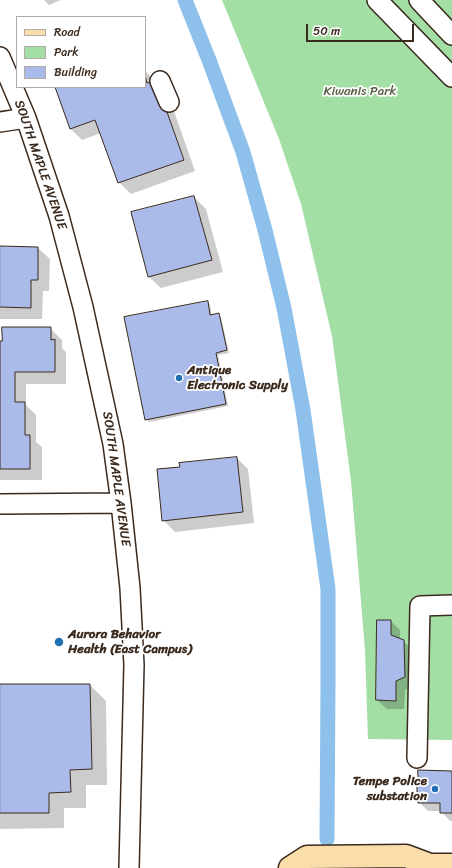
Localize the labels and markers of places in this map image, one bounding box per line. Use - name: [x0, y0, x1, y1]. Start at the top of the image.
- place label: Antique Electronic Supply: [187, 363, 288, 394]
- marker: Antique Electronic Supply: [174, 373, 184, 383]
- place label: Aurora Behavior Health (East Campus): [68, 627, 192, 658]
- marker: Aurora Behavior Health (East Campus): [53, 636, 65, 648]
- place label: Tempe Police substation: [353, 774, 427, 805]
- marker: Tempe Police substation: [430, 784, 440, 794]

